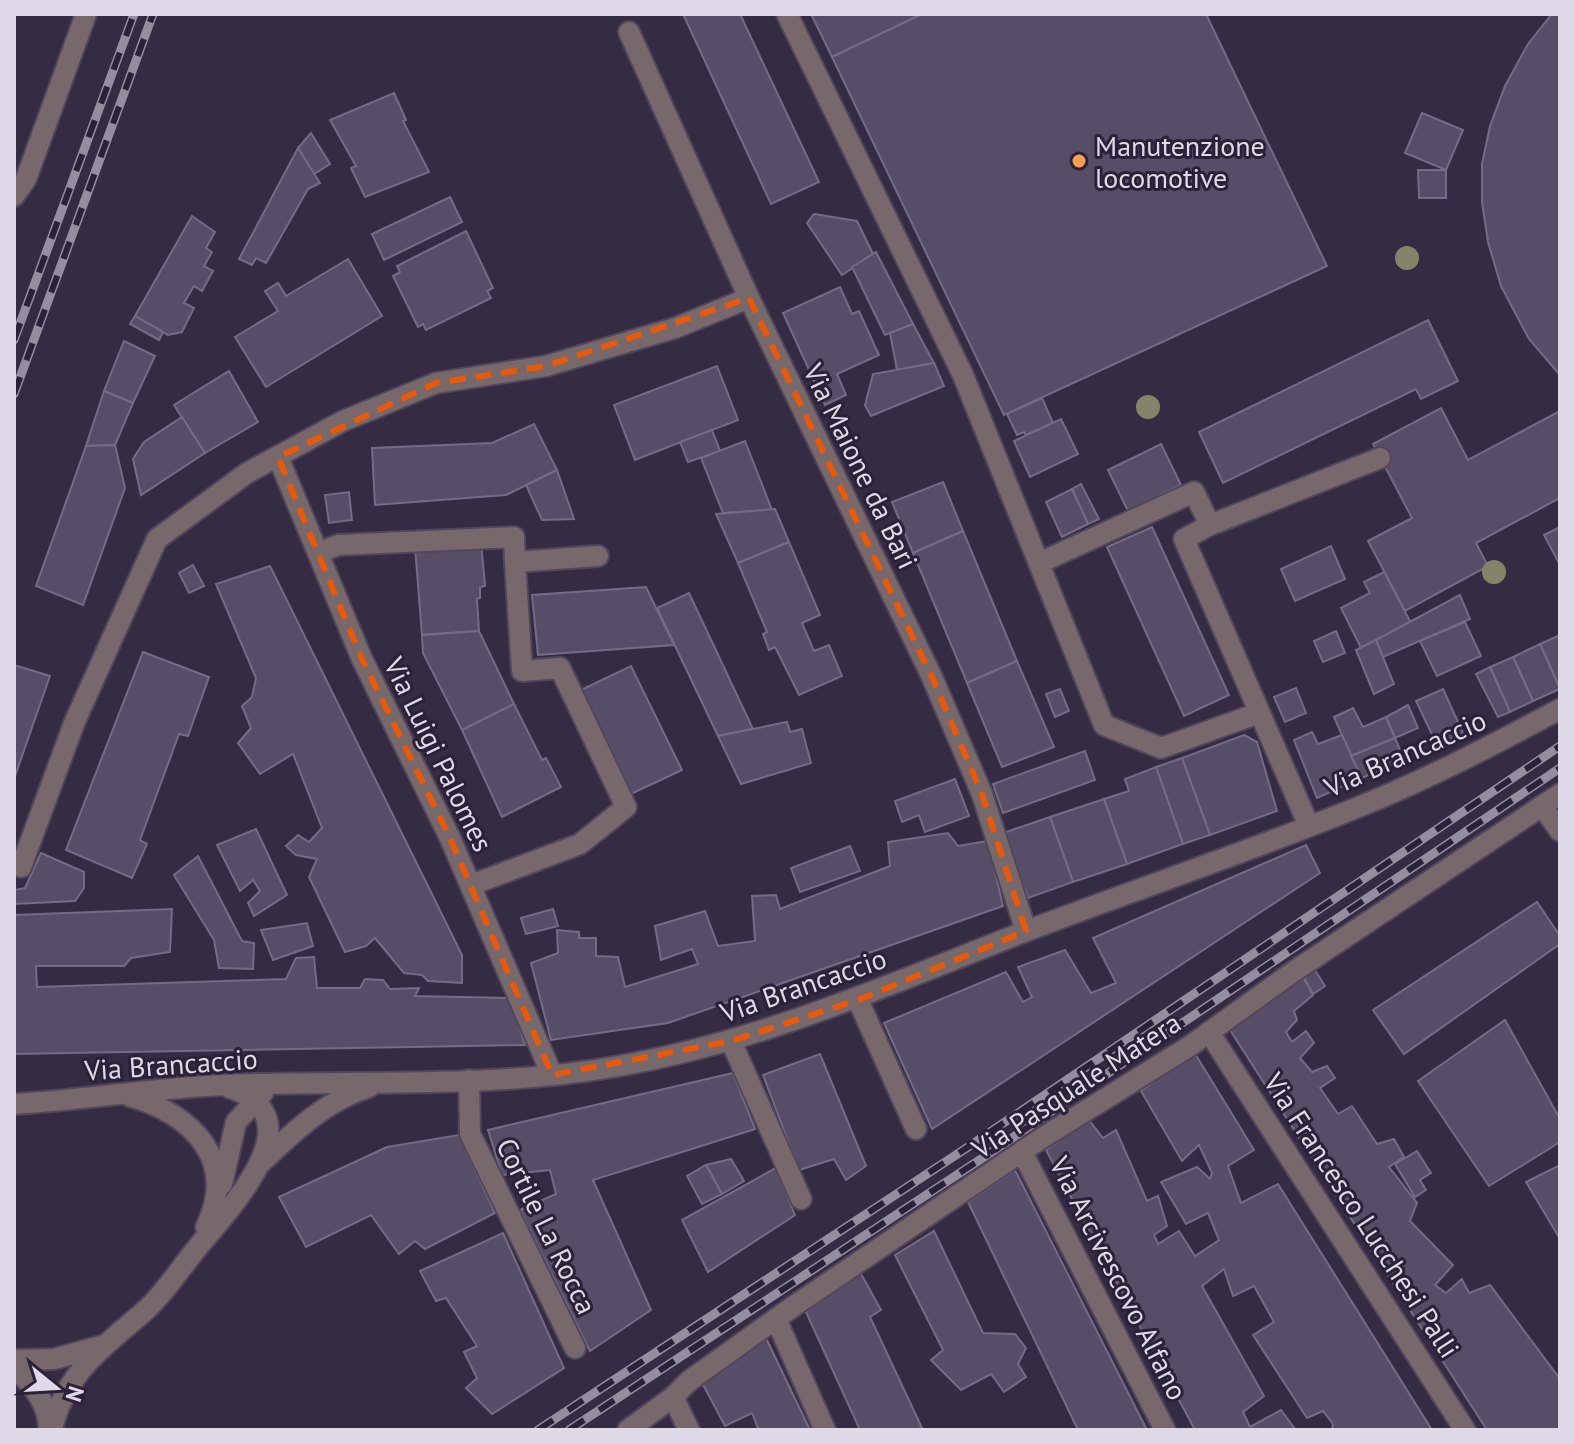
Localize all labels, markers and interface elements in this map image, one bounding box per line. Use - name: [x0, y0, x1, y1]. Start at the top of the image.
- place label: Manutenzione locomotive: [1095, 127, 1265, 196]
- marker: Manutenzione locomotive: [1070, 152, 1088, 170]
- street label: Via Maione da Bari: [795, 356, 927, 575]
- street label: Via Luigi Palomes: [376, 650, 502, 857]
- street label: Via Brancaccio: [1317, 701, 1492, 806]
- street label: Via Brancaccio: [714, 939, 891, 1031]
- street label: Via Pasquale Matera: [964, 1004, 1188, 1167]
- street label: Via Brancaccio: [82, 1039, 259, 1089]
- street label: Via Francesco Lucchesi Palli: [1255, 1065, 1468, 1365]
- street label: Cortile La Rocca: [488, 1132, 606, 1320]
- street label: Via Arcivescovo Alfano: [1041, 1149, 1196, 1406]
- north arrow: [16, 1348, 96, 1428]
- text: N: [59, 1383, 91, 1405]

